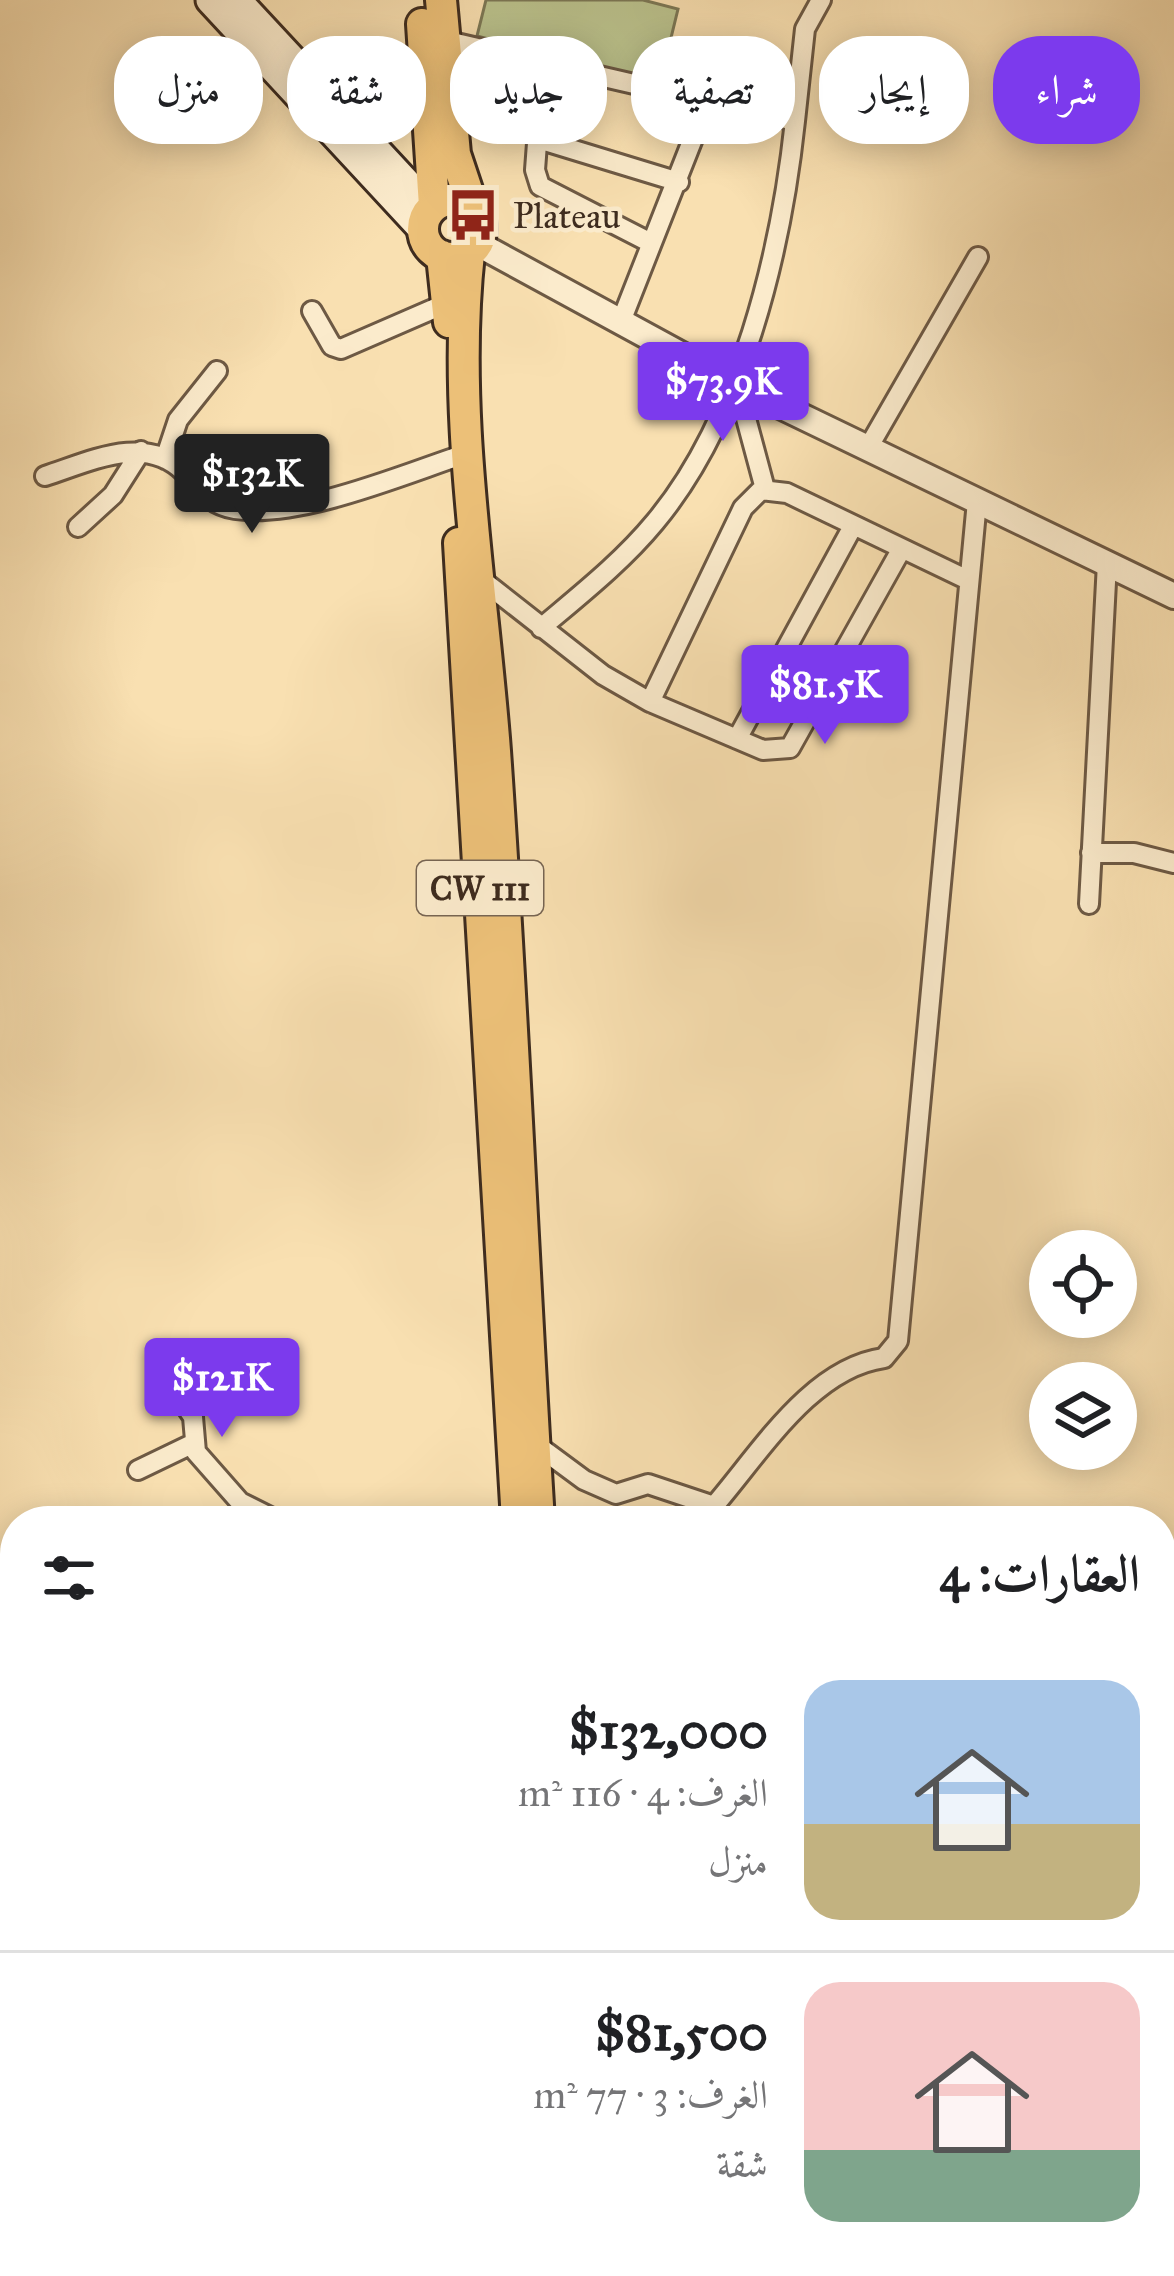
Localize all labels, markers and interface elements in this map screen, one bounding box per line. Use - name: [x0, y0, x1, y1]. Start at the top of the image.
- chip: منزل: [114, 36, 263, 144]
- chip: شقة: [287, 36, 426, 144]
- chip: جديد: [450, 36, 607, 144]
- chip: تصفية: [631, 36, 795, 144]
- chip: إيجار: [819, 36, 969, 144]
- chip: شراء: [993, 36, 1140, 144]
- bus stop icon: Plateau: [444, 186, 502, 244]
- place label: Plateau: [513, 194, 621, 238]
- pin: $73.9K: [625, 342, 821, 444]
- text: $73.9K: [665, 357, 781, 405]
- pin: $132K: [168, 434, 336, 536]
- text: $132K: [201, 449, 303, 497]
- pin: $81.5K: [727, 645, 923, 747]
- text: $81.5K: [769, 660, 881, 708]
- road number: CW 111: [417, 861, 543, 915]
- map controls: [1029, 1230, 1137, 1470]
- button: locate: [1029, 1230, 1137, 1338]
- pin: $121K: [138, 1338, 306, 1440]
- text: $121K: [171, 1353, 273, 1401]
- button: layers: [1029, 1362, 1137, 1470]
- text: العقارات: 4: [939, 1543, 1140, 1605]
- icon: filters: [36, 1545, 102, 1611]
- text: $132,000: [568, 1700, 768, 1762]
- icon: home: [900, 1728, 1044, 1872]
- text: الغرف: 4 · 116 m²: [518, 1769, 768, 1817]
- text: منزل: [708, 1838, 768, 1886]
- text: $81,500: [595, 2002, 768, 2064]
- icon: home: [900, 2030, 1044, 2174]
- text: الغرف: 3 · 77 m²: [533, 2071, 768, 2119]
- text: شقة: [716, 2140, 768, 2188]

